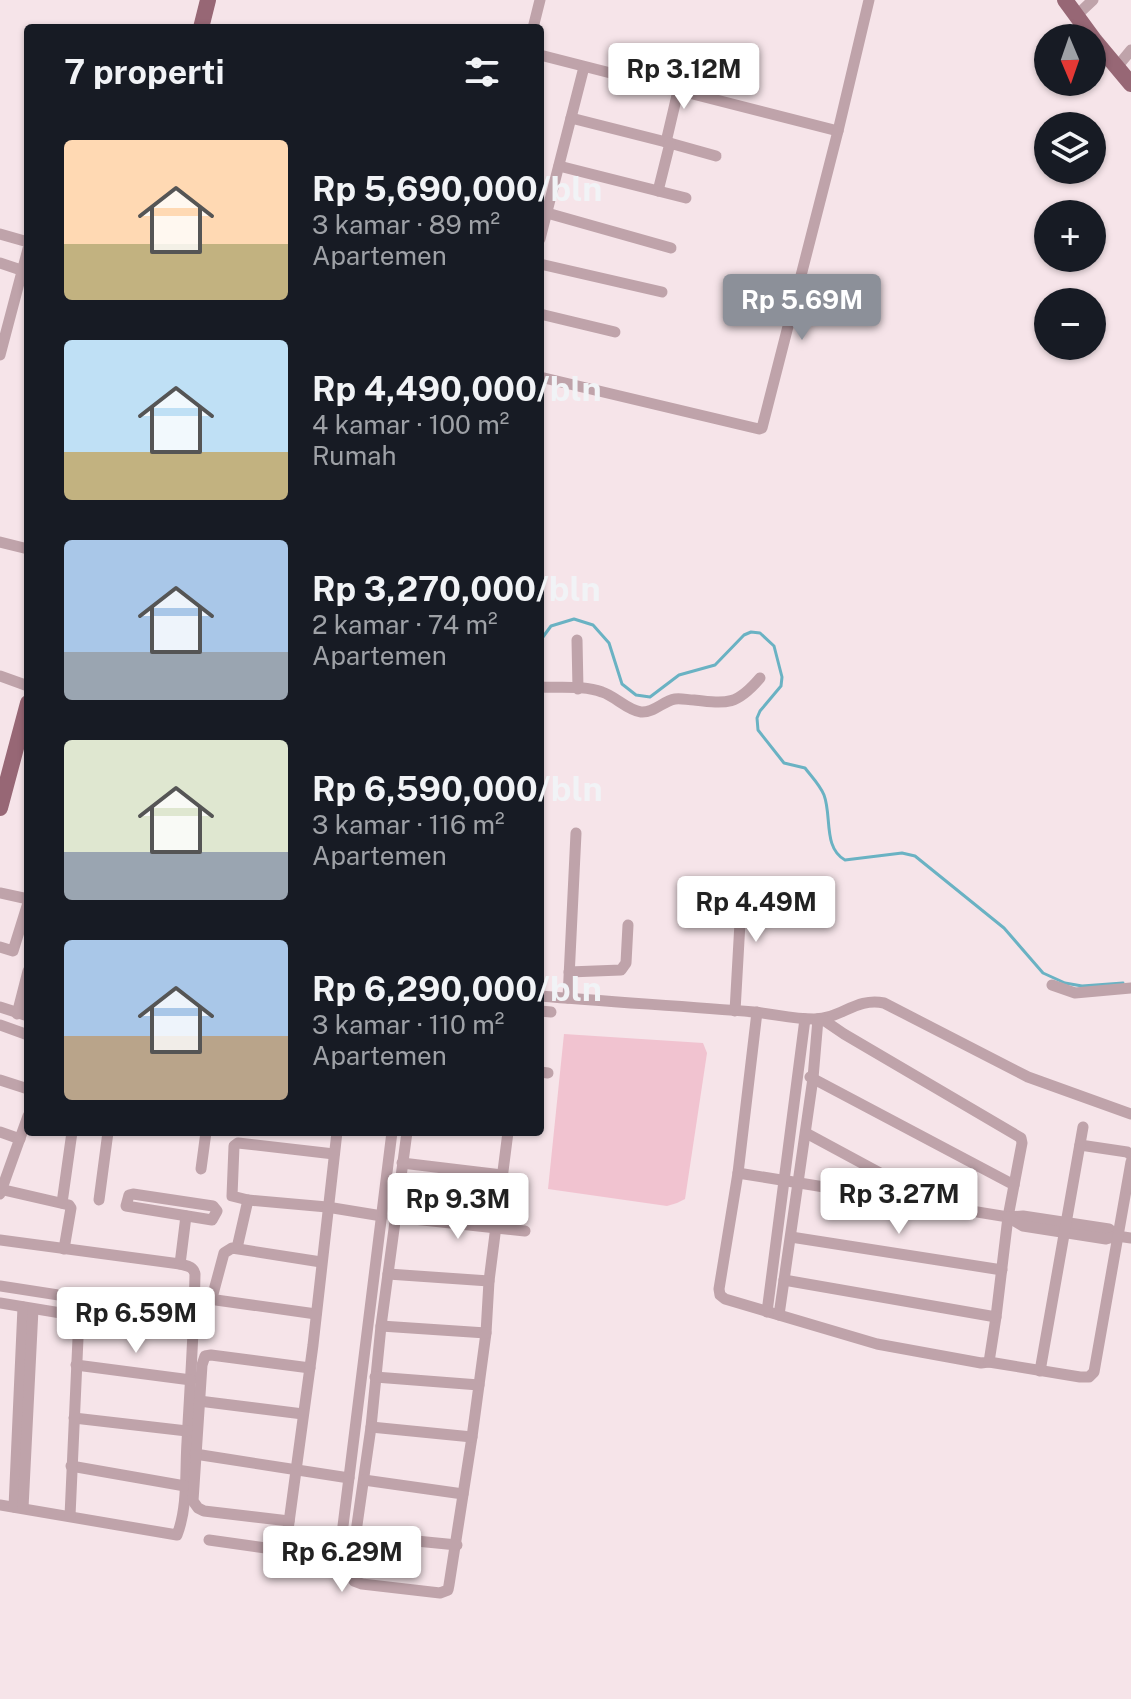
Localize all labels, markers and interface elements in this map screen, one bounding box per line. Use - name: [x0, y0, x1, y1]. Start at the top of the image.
- north arrow: [1034, 24, 1106, 96]
- map controls: [1034, 24, 1106, 360]
- pin: Rp 3.12M: [601, 43, 767, 111]
- icon: filters: [460, 50, 504, 94]
- text: 7 properti: [64, 52, 224, 92]
- text: Rp 3.12M: [626, 53, 742, 84]
- button: layers: [1034, 112, 1106, 184]
- text: Rp 5,690,000/bln: [312, 169, 602, 209]
- icon: home: [128, 172, 224, 268]
- button: +: [1034, 200, 1106, 272]
- text: 3 kamar · 89 m²: [312, 209, 500, 240]
- text: Apartemen: [312, 240, 447, 271]
- pin: Rp 5.69M: [719, 274, 885, 342]
- text: Rp 5.69M: [741, 284, 863, 315]
- button: −: [1034, 288, 1106, 360]
- text: Rp 4,490,000/bln: [312, 369, 602, 409]
- icon: home: [128, 372, 224, 468]
- text: 4 kamar · 100 m²: [312, 409, 509, 440]
- text: Rumah: [312, 440, 396, 471]
- text: Rp 3,270,000/bln: [312, 569, 601, 609]
- icon: home: [128, 572, 224, 668]
- text: 2 kamar · 74 m²: [312, 609, 498, 640]
- text: Apartemen: [312, 640, 447, 671]
- text: Rp 6,590,000/bln: [312, 769, 603, 809]
- icon: home: [128, 772, 224, 868]
- text: 3 kamar · 116 m²: [312, 809, 504, 840]
- text: Apartemen: [312, 840, 447, 871]
- pin: Rp 4.49M: [673, 876, 839, 944]
- text: Rp 4.49M: [695, 886, 817, 917]
- text: Rp 6,290,000/bln: [312, 969, 602, 1009]
- icon: home: [128, 972, 224, 1068]
- text: 3 kamar · 110 m²: [312, 1009, 504, 1040]
- text: Apartemen: [312, 1040, 447, 1071]
- pin: Rp 3.27M: [816, 1168, 982, 1236]
- pin: Rp 9.3M: [384, 1173, 532, 1241]
- text: Rp 3.27M: [838, 1178, 960, 1209]
- text: Rp 9.3M: [406, 1183, 510, 1214]
- pin: Rp 6.59M: [53, 1287, 219, 1355]
- text: Rp 6.59M: [75, 1297, 197, 1328]
- pin: Rp 6.29M: [259, 1526, 425, 1594]
- text: Rp 6.29M: [281, 1536, 403, 1567]

